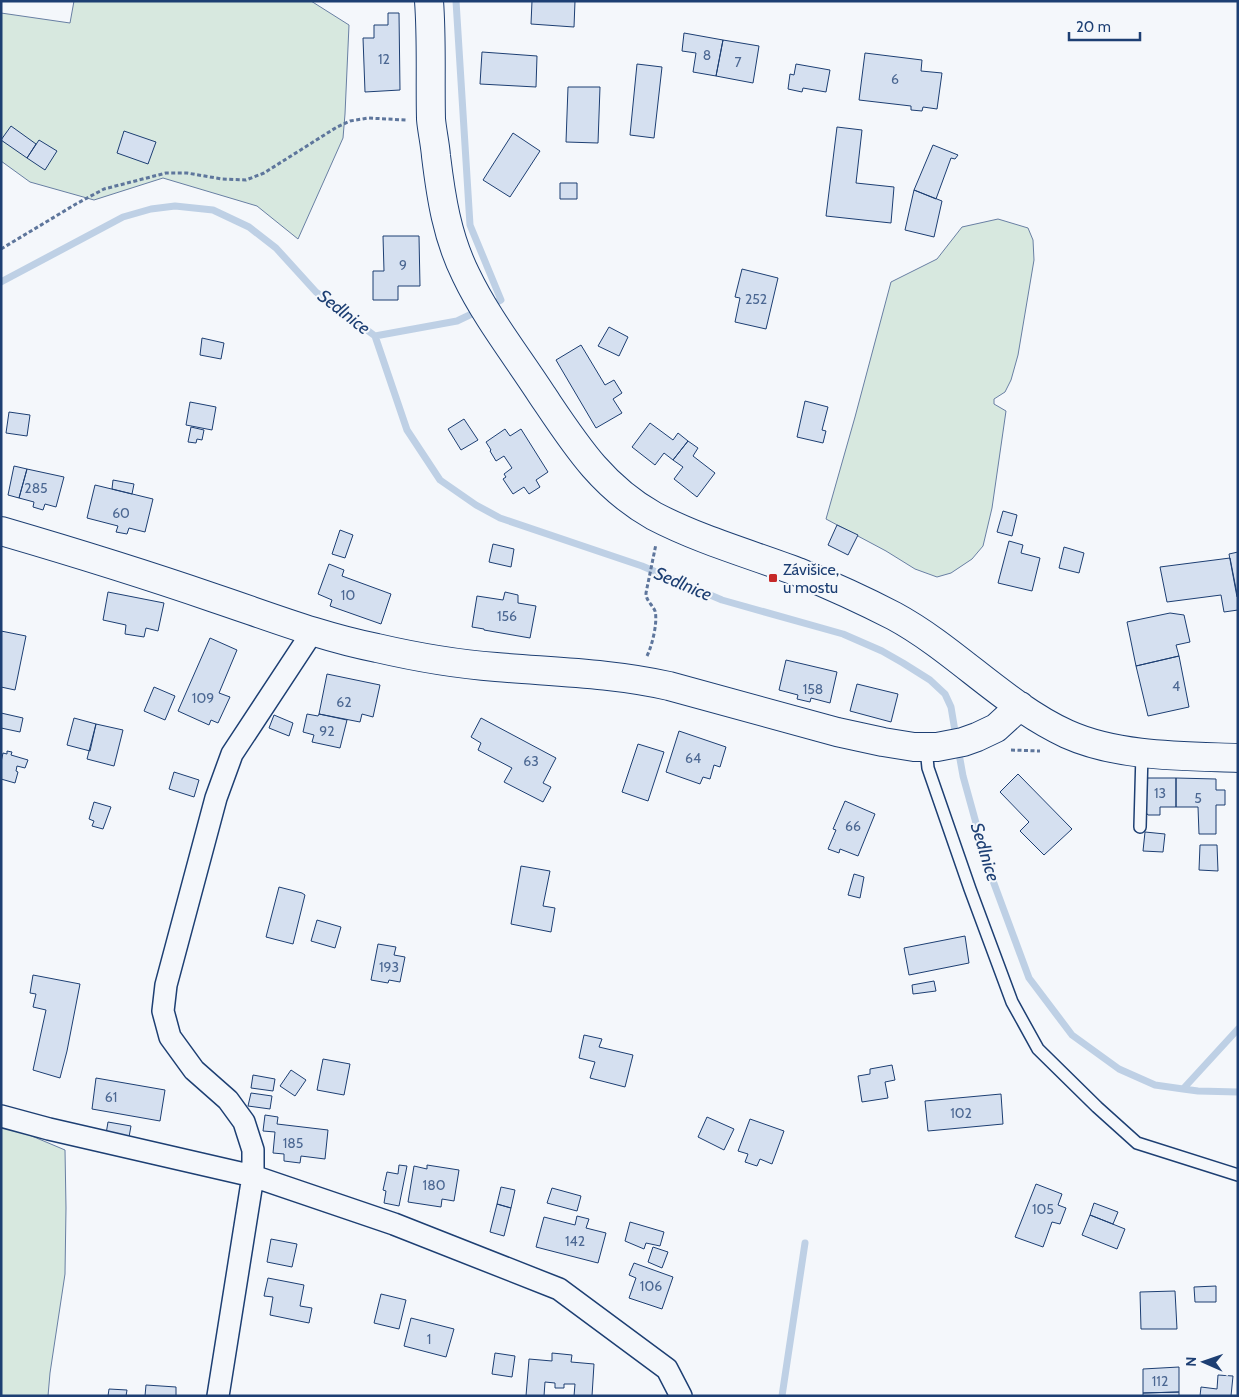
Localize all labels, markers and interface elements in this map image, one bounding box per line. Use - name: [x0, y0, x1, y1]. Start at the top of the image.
- scale bar: [1069, 10, 1140, 42]
- text: 20 m: [1076, 18, 1111, 36]
- house number: 8: [703, 46, 711, 64]
- house number: 12: [378, 50, 390, 68]
- house number: 7: [734, 53, 742, 71]
- house number: 6: [891, 70, 899, 88]
- house number: 9: [399, 256, 407, 274]
- water label: Sedlnice: [313, 285, 375, 339]
- house number: 252: [745, 290, 767, 308]
- house number: 285: [24, 479, 48, 497]
- house number: 60: [112, 504, 130, 522]
- place label: Závišice, u mostu: [783, 560, 839, 597]
- water label: Sedlnice: [651, 562, 715, 606]
- marker: Závišice, u mostu: [767, 572, 779, 584]
- house number: 10: [341, 586, 355, 604]
- house number: 156: [497, 607, 517, 625]
- house number: 4: [1172, 677, 1180, 695]
- house number: 158: [803, 680, 823, 698]
- house number: 109: [192, 689, 214, 707]
- house number: 62: [336, 693, 352, 711]
- house number: 92: [319, 722, 335, 740]
- house number: 64: [685, 749, 701, 767]
- house number: 63: [523, 752, 539, 770]
- house number: 13: [1154, 784, 1166, 802]
- house number: 5: [1194, 789, 1202, 807]
- house number: 66: [845, 817, 861, 835]
- water label: Sedlnice: [966, 820, 1004, 884]
- house number: 193: [379, 958, 399, 976]
- house number: 61: [105, 1088, 117, 1106]
- house number: 102: [950, 1104, 972, 1122]
- house number: 185: [283, 1134, 303, 1152]
- house number: 180: [423, 1176, 446, 1194]
- house number: 105: [1032, 1200, 1054, 1218]
- house number: 142: [565, 1232, 585, 1250]
- house number: 106: [640, 1277, 662, 1295]
- house number: 1: [427, 1330, 431, 1348]
- north arrow: [1179, 1337, 1229, 1387]
- text: N: [1182, 1356, 1200, 1367]
- house number: 112: [1152, 1372, 1168, 1390]

